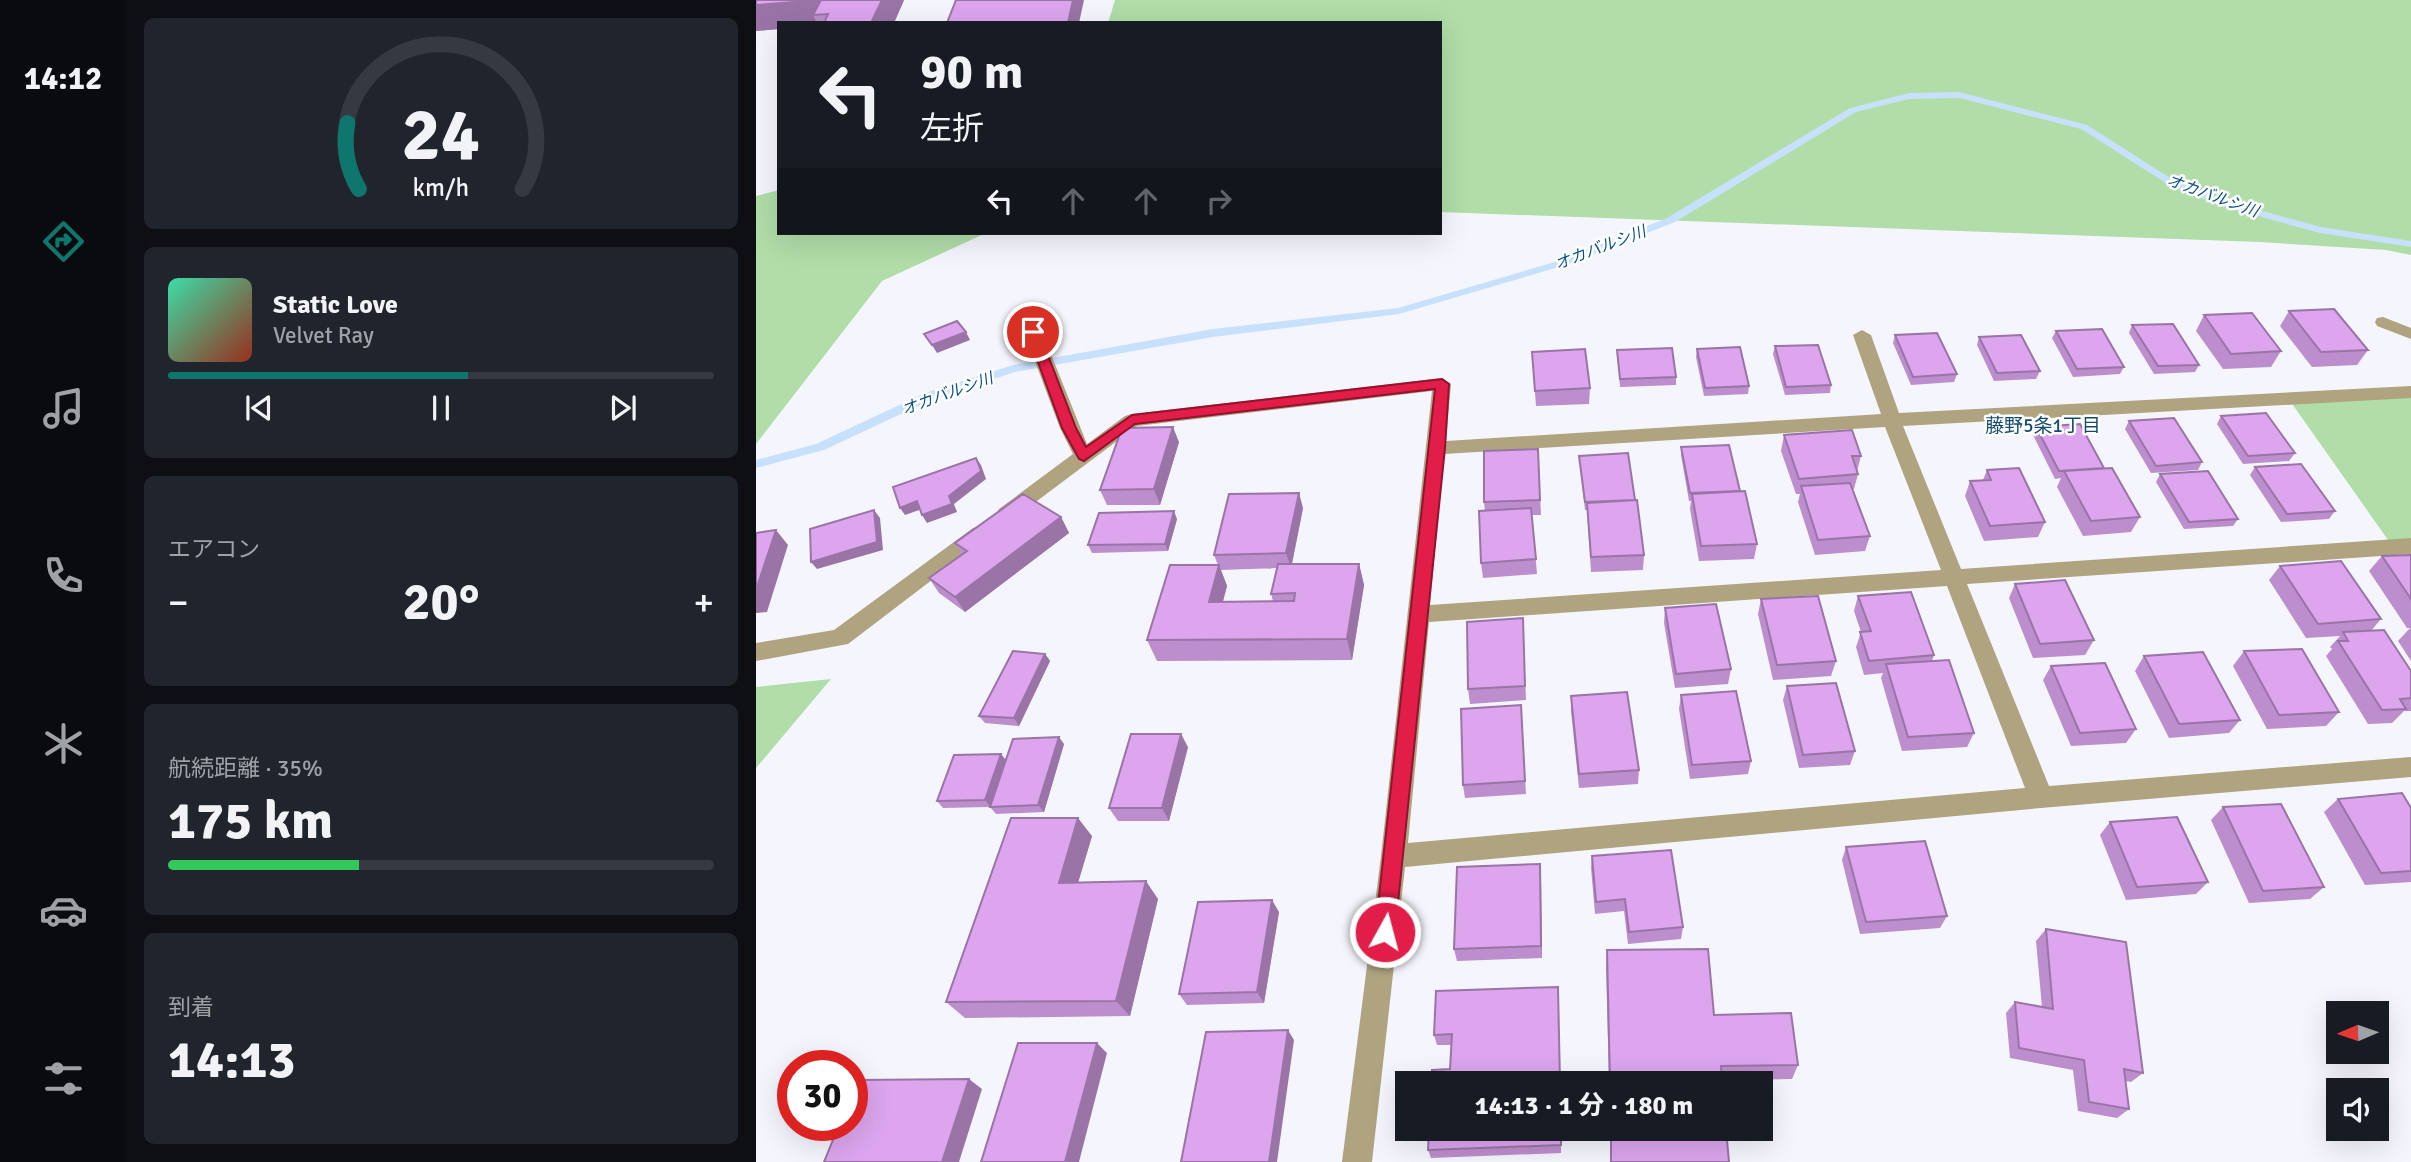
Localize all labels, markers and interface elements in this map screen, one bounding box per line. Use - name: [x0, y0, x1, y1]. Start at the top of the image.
- text: 90 m: [920, 42, 1023, 102]
- icon: left: [805, 49, 896, 140]
- text: 14:12: [24, 59, 102, 98]
- text: 24: [402, 92, 480, 181]
- text: 左折: [920, 109, 984, 148]
- water label: オカバルシ川: [2164, 170, 2263, 222]
- text: km/h: [413, 172, 469, 203]
- icon: left: [981, 182, 1019, 220]
- icon: ahead: [1054, 182, 1092, 220]
- icon: ahead: [1127, 182, 1165, 220]
- icon: right: [1200, 182, 1238, 220]
- icon: directions: [39, 217, 88, 266]
- water label: オカバルシ川: [1552, 221, 1651, 274]
- text: Static Love: [273, 289, 398, 321]
- pin: [1003, 302, 1063, 362]
- icon: arrive: [1014, 313, 1052, 351]
- text: Velvet Ray: [273, 321, 374, 350]
- water label: オカバルシ川: [899, 367, 998, 420]
- icon: music: [39, 384, 88, 433]
- icon: previous: [240, 389, 278, 427]
- icon: pause: [422, 389, 460, 427]
- icon: next: [604, 389, 642, 427]
- district label: 藤野5条1丁目: [1985, 414, 2101, 438]
- text: エアコン: [168, 535, 260, 564]
- icon: phone: [39, 551, 88, 600]
- text: 20°: [403, 570, 479, 634]
- text: −: [168, 579, 189, 626]
- text: +: [693, 579, 714, 626]
- icon: climate: [39, 719, 88, 768]
- text: 航続距離 · 35%: [168, 754, 323, 783]
- text: 175 km: [168, 789, 333, 853]
- icon: car: [39, 886, 88, 935]
- position arrow: [1348, 895, 1422, 969]
- text: 到着: [168, 993, 214, 1022]
- north arrow: [2326, 1001, 2389, 1064]
- map controls: [2326, 1001, 2389, 1141]
- text: 14:13: [168, 1028, 296, 1092]
- speed limit sign: 30: [777, 1050, 868, 1141]
- icon: filters: [39, 1054, 88, 1103]
- button: sound: [2326, 1078, 2389, 1141]
- text: 14:13 · 1 分 · 180 m: [1475, 1090, 1693, 1122]

